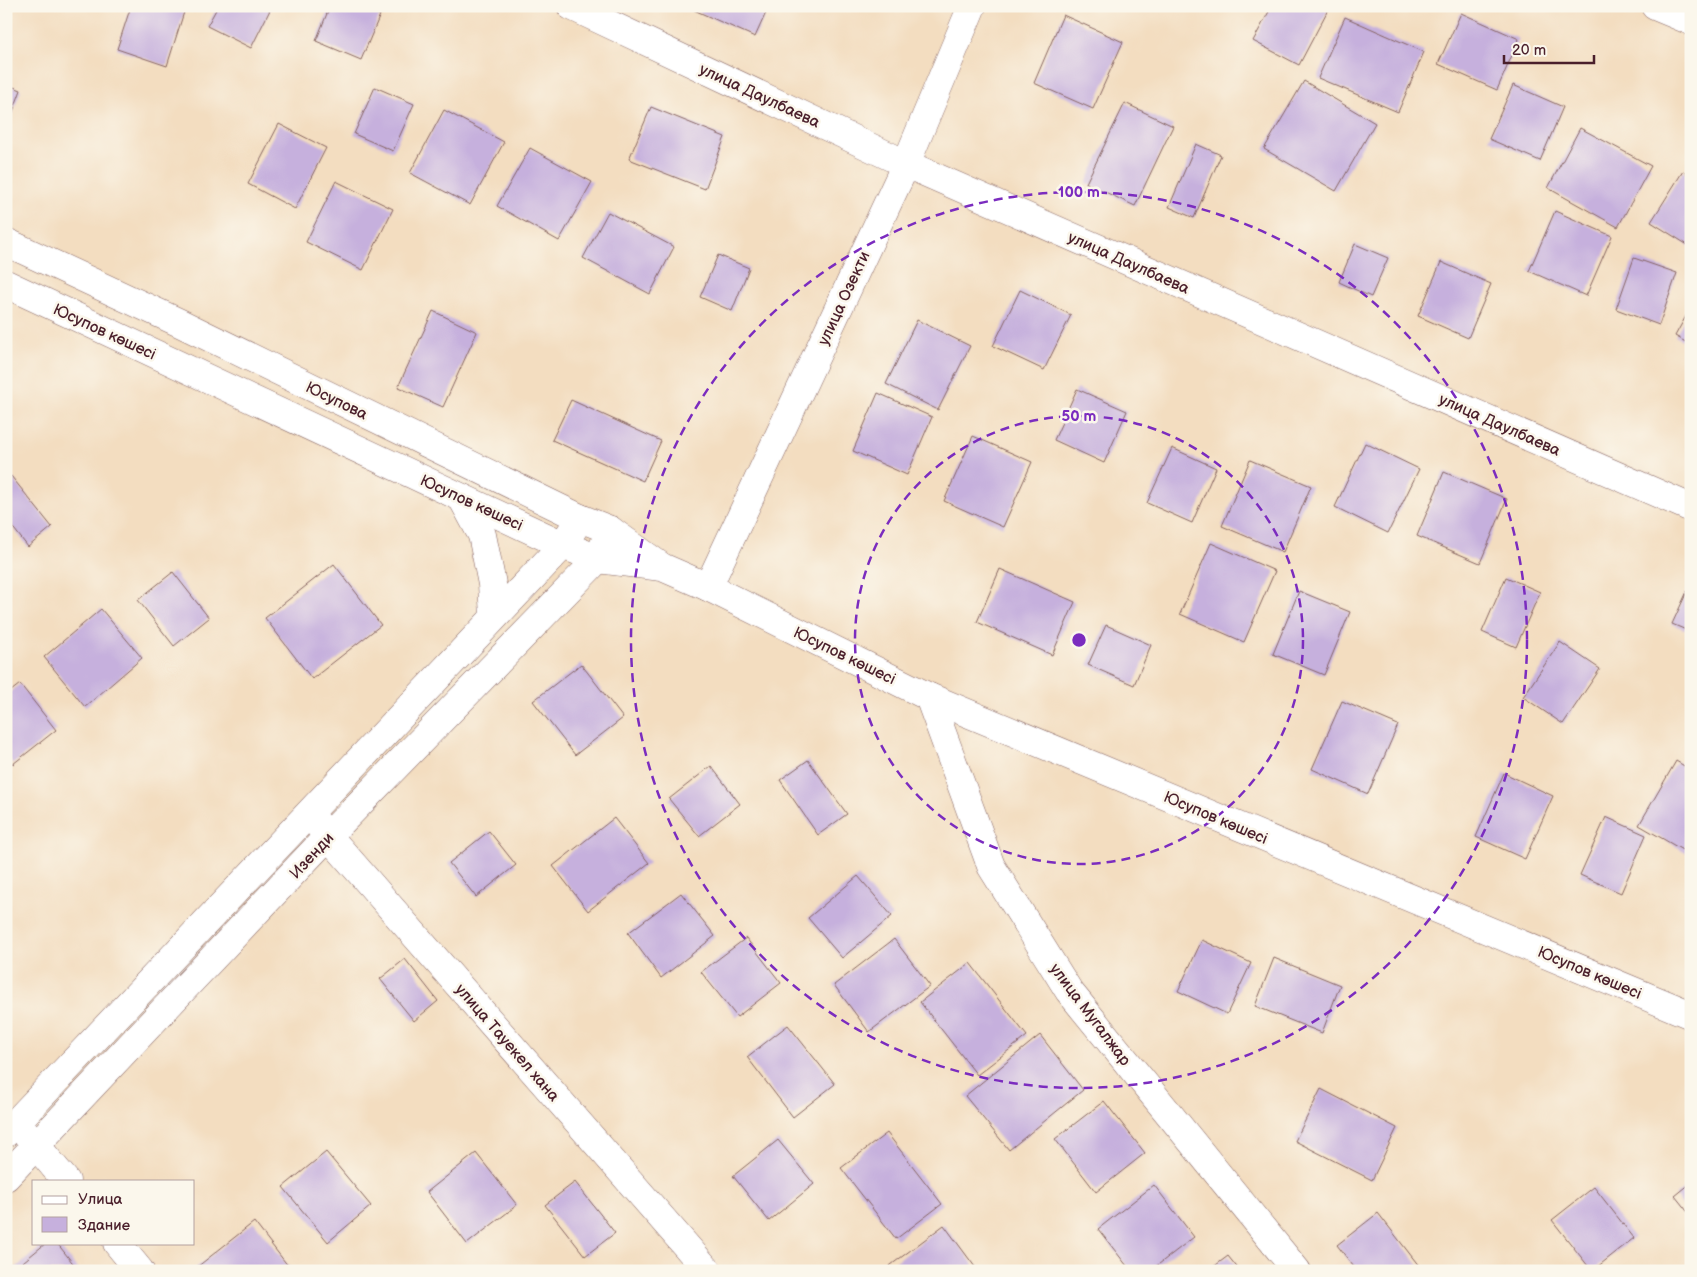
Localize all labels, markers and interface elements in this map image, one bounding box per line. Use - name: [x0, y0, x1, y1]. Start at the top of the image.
- scale bar: [1504, 32, 1594, 64]
- text: 20 m: [1512, 41, 1546, 60]
- street label: улица Даулбаева: [696, 60, 823, 133]
- text: 100 m: [1058, 183, 1100, 202]
- street label: улица Даулбаева: [1065, 228, 1192, 299]
- street label: улица Озекти: [814, 249, 874, 349]
- street label: Юсупов көшесі: [50, 300, 159, 365]
- street label: Юсупова: [302, 378, 371, 425]
- street label: улица Даулбаева: [1436, 390, 1563, 461]
- text: 50 m: [1062, 407, 1097, 426]
- street label: Юсупов көшесі: [417, 471, 526, 536]
- street label: Юсупов көшесі: [790, 623, 899, 689]
- centre of rings: [1070, 631, 1088, 649]
- street label: Юсупов көшесі: [1160, 788, 1270, 849]
- street label: Изенди: [286, 829, 338, 883]
- street label: Юсупов көшесі: [1534, 943, 1644, 1004]
- street label: улица Мугалжар: [1045, 960, 1134, 1070]
- street label: улица Тауекел хана: [451, 980, 563, 1106]
- legend: [32, 1180, 195, 1244]
- text: Улица: [78, 1190, 123, 1209]
- text: Здание: [78, 1216, 130, 1235]

